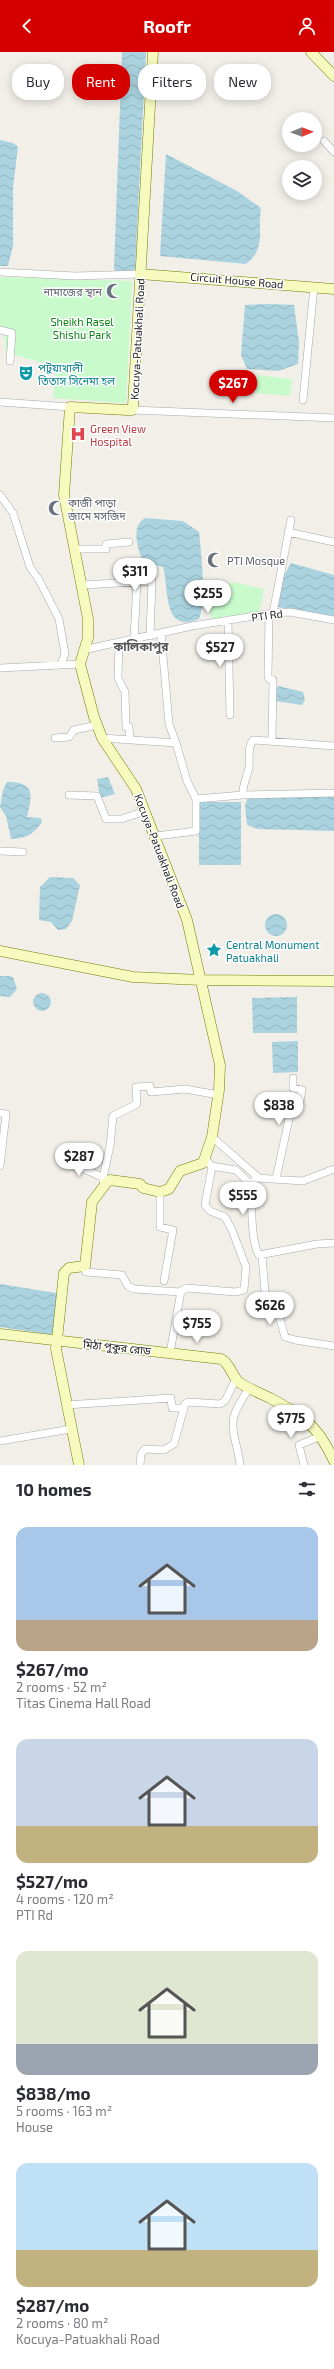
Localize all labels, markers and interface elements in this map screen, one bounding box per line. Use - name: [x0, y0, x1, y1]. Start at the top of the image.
- icon: back: [16, 15, 38, 37]
- text: Roofr: [143, 15, 191, 37]
- icon: person: [296, 15, 318, 37]
- chip: Buy: [12, 64, 64, 100]
- chip: Rent: [72, 64, 130, 100]
- chip: Filters: [138, 64, 206, 100]
- chip: New: [214, 64, 271, 100]
- north arrow: [282, 112, 322, 152]
- map controls: [282, 112, 322, 200]
- button: layers: [282, 160, 322, 200]
- street label: Circuit House Road: [190, 269, 284, 291]
- street label: Kocuya-Patuakhali Road: [127, 278, 147, 400]
- mosque icon: নামাজের স্থান: [105, 282, 123, 300]
- place label: নামাজের স্থান: [42, 285, 102, 298]
- park label: Sheikh Rasel Shishu Park: [50, 315, 114, 341]
- place label: পটুয়াখালী তিতাস সিনেমা হল: [37, 361, 116, 387]
- theatre icon: পটুয়াখালী তিতাস সিনেমা হল: [17, 364, 35, 382]
- pin: $267: [209, 370, 257, 404]
- text: $267: [218, 375, 248, 391]
- place label: Green View Hospital: [90, 422, 146, 448]
- hospital icon: Green View Hospital: [69, 425, 87, 443]
- place label: কাজী পাড়া জামে মসজিদ: [67, 496, 127, 522]
- mosque icon: কাজী পাড়া জামে মসজিদ: [47, 499, 65, 517]
- mosque icon: PTI Mosque: [206, 551, 224, 569]
- place label: PTI Mosque: [227, 554, 285, 567]
- pin: $311: [111, 558, 159, 592]
- text: $311: [122, 563, 148, 579]
- pin: $255: [184, 580, 232, 614]
- text: $255: [193, 585, 223, 601]
- street label: PTI Rd: [251, 606, 283, 624]
- pin: $527: [196, 634, 244, 668]
- district label: কালিকাপুর: [113, 639, 169, 655]
- text: $527: [205, 639, 235, 655]
- street label: Kocuya-Patuakhali Road: [132, 792, 188, 910]
- place label: Central Monument Patuakhali: [226, 938, 319, 964]
- place icon: Central Monument Patuakhali: [205, 941, 223, 959]
- pin: $838: [255, 1092, 303, 1126]
- text: $838: [263, 1097, 295, 1113]
- pin: $287: [55, 1143, 103, 1177]
- text: $287: [64, 1148, 94, 1164]
- pin: $555: [219, 1182, 267, 1216]
- text: $555: [228, 1187, 258, 1203]
- pin: $626: [246, 1292, 294, 1326]
- text: $626: [255, 1297, 285, 1313]
- pin: $755: [173, 1310, 221, 1344]
- text: $755: [183, 1315, 211, 1331]
- street label: মিঠা পুকুর রোড: [81, 1337, 152, 1358]
- pin: $775: [267, 1405, 315, 1439]
- text: $775: [277, 1410, 305, 1426]
- icon: filters: [296, 1478, 318, 1500]
- text: 10 homes: [16, 1479, 92, 1499]
- icon: home: [131, 1553, 203, 1625]
- text: $267/mo: [16, 1659, 89, 1679]
- text: 2 rooms · 52 m²: [16, 1679, 107, 1695]
- text: Titas Cinema Hall Road: [16, 1695, 151, 1711]
- icon: home: [131, 1765, 203, 1837]
- text: $527/mo: [16, 1871, 88, 1891]
- text: 4 rooms · 120 m²: [16, 1891, 114, 1907]
- text: PTI Rd: [16, 1907, 53, 1923]
- icon: home: [131, 1977, 203, 2049]
- text: $838/mo: [16, 2083, 91, 2103]
- text: 5 rooms · 163 m²: [16, 2103, 112, 2119]
- text: House: [16, 2119, 53, 2135]
- icon: home: [131, 2189, 203, 2261]
- text: $287/mo: [16, 2295, 89, 2315]
- text: 2 rooms · 80 m²: [16, 2315, 108, 2331]
- text: Kocuya-Patuakhali Road: [16, 2331, 160, 2347]

